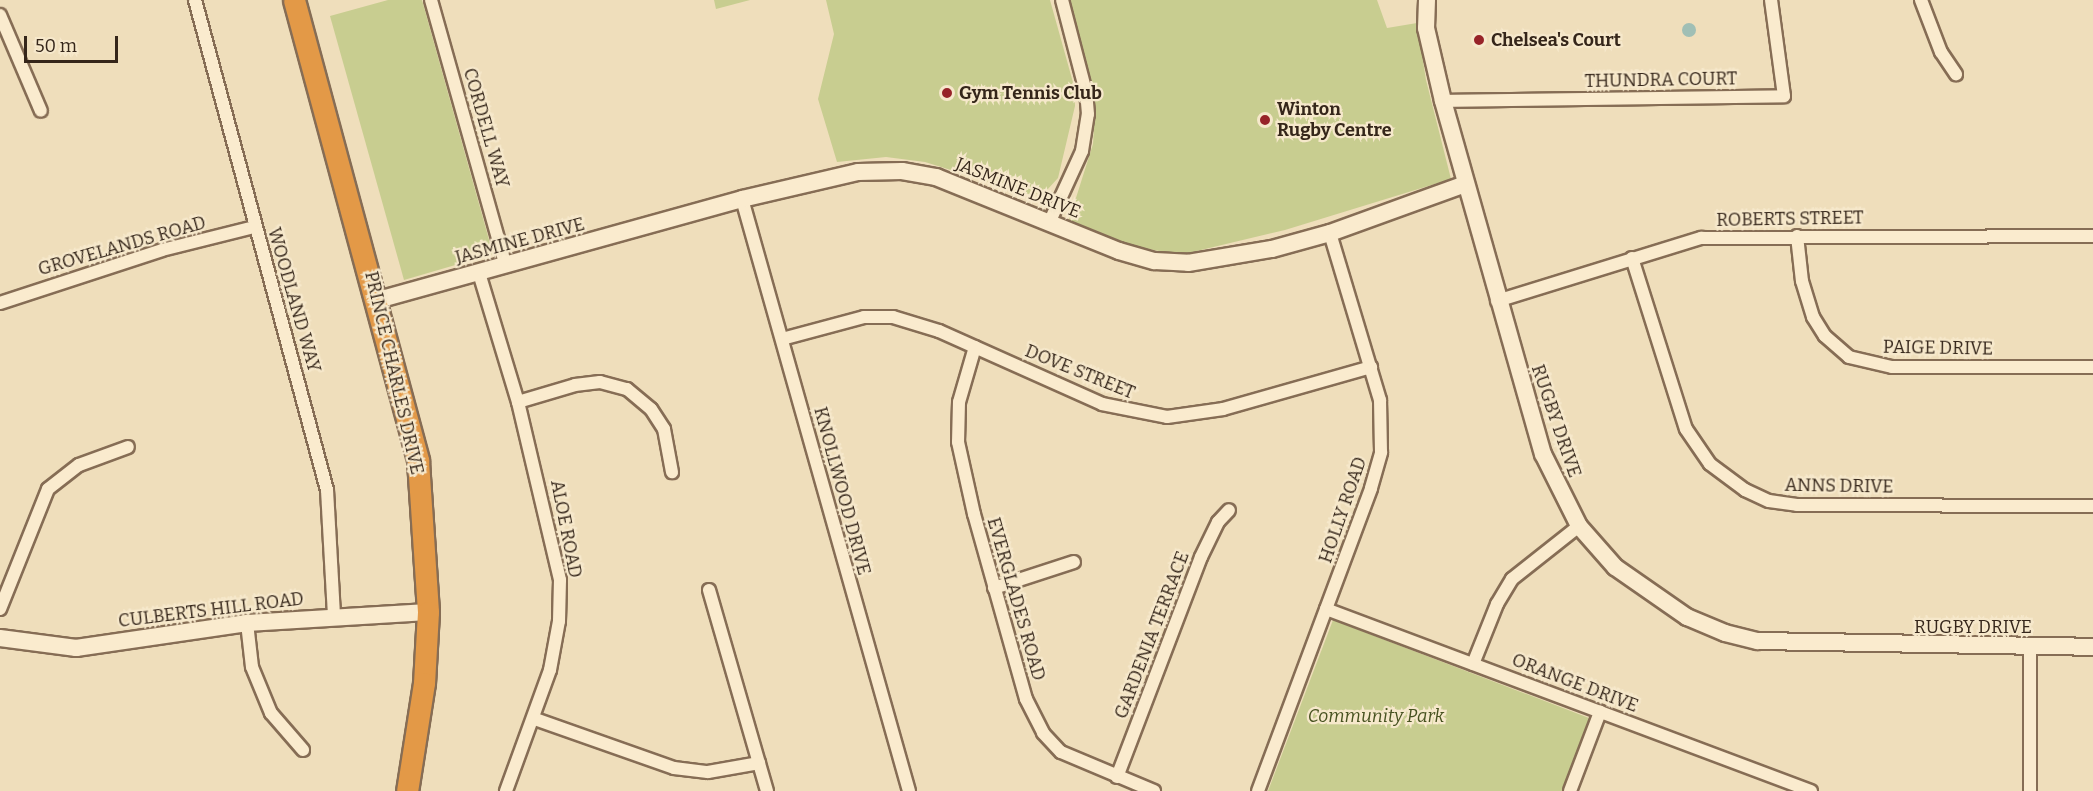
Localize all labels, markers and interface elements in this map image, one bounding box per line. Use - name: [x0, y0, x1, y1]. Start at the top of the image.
- scale bar: [27, 24, 122, 62]
- place label: Chelsea's Court: [1491, 29, 1621, 51]
- marker: Chelsea's Court: [1472, 33, 1486, 47]
- text: 50 m: [35, 35, 77, 57]
- street label: CORDELL WAY: [459, 66, 513, 190]
- street label: THUNDRA COURT: [1585, 68, 1737, 92]
- place label: Gym Tennis Club: [959, 82, 1102, 104]
- marker: Gym Tennis Club: [940, 86, 954, 100]
- place label: Winton Rugby Centre: [1277, 99, 1392, 142]
- marker: Winton Rugby Centre: [1258, 113, 1272, 127]
- street label: JASMINE DRIVE: [952, 153, 1084, 223]
- street label: ROBERTS STREET: [1716, 207, 1864, 231]
- street label: GROVELANDS ROAD: [36, 212, 208, 280]
- street label: JASMINE DRIVE: [453, 213, 587, 269]
- street label: WOODLAND WAY: [263, 225, 325, 375]
- street label: PRINCE CHARLES DRIVE: [360, 269, 428, 477]
- street label: PAIGE DRIVE: [1883, 336, 1993, 360]
- street label: DOVE STREET: [1022, 340, 1138, 404]
- street label: RUGBY DRIVE: [1527, 362, 1585, 480]
- street label: KNOLLWOOD DRIVE: [809, 405, 875, 577]
- street label: HOLLY ROAD: [1315, 454, 1371, 566]
- street label: ANNS DRIVE: [1784, 474, 1894, 498]
- street label: ALOE ROAD: [546, 478, 586, 580]
- street label: EVERGLADES ROAD: [982, 515, 1050, 683]
- street label: GARDENIA TERRACE: [1110, 548, 1194, 722]
- street label: CULBERTS HILL ROAD: [117, 588, 305, 632]
- street label: RUGBY DRIVE: [1914, 616, 2032, 638]
- street label: ORANGE DRIVE: [1509, 649, 1641, 717]
- park label: Community Park: [1308, 705, 1444, 727]

